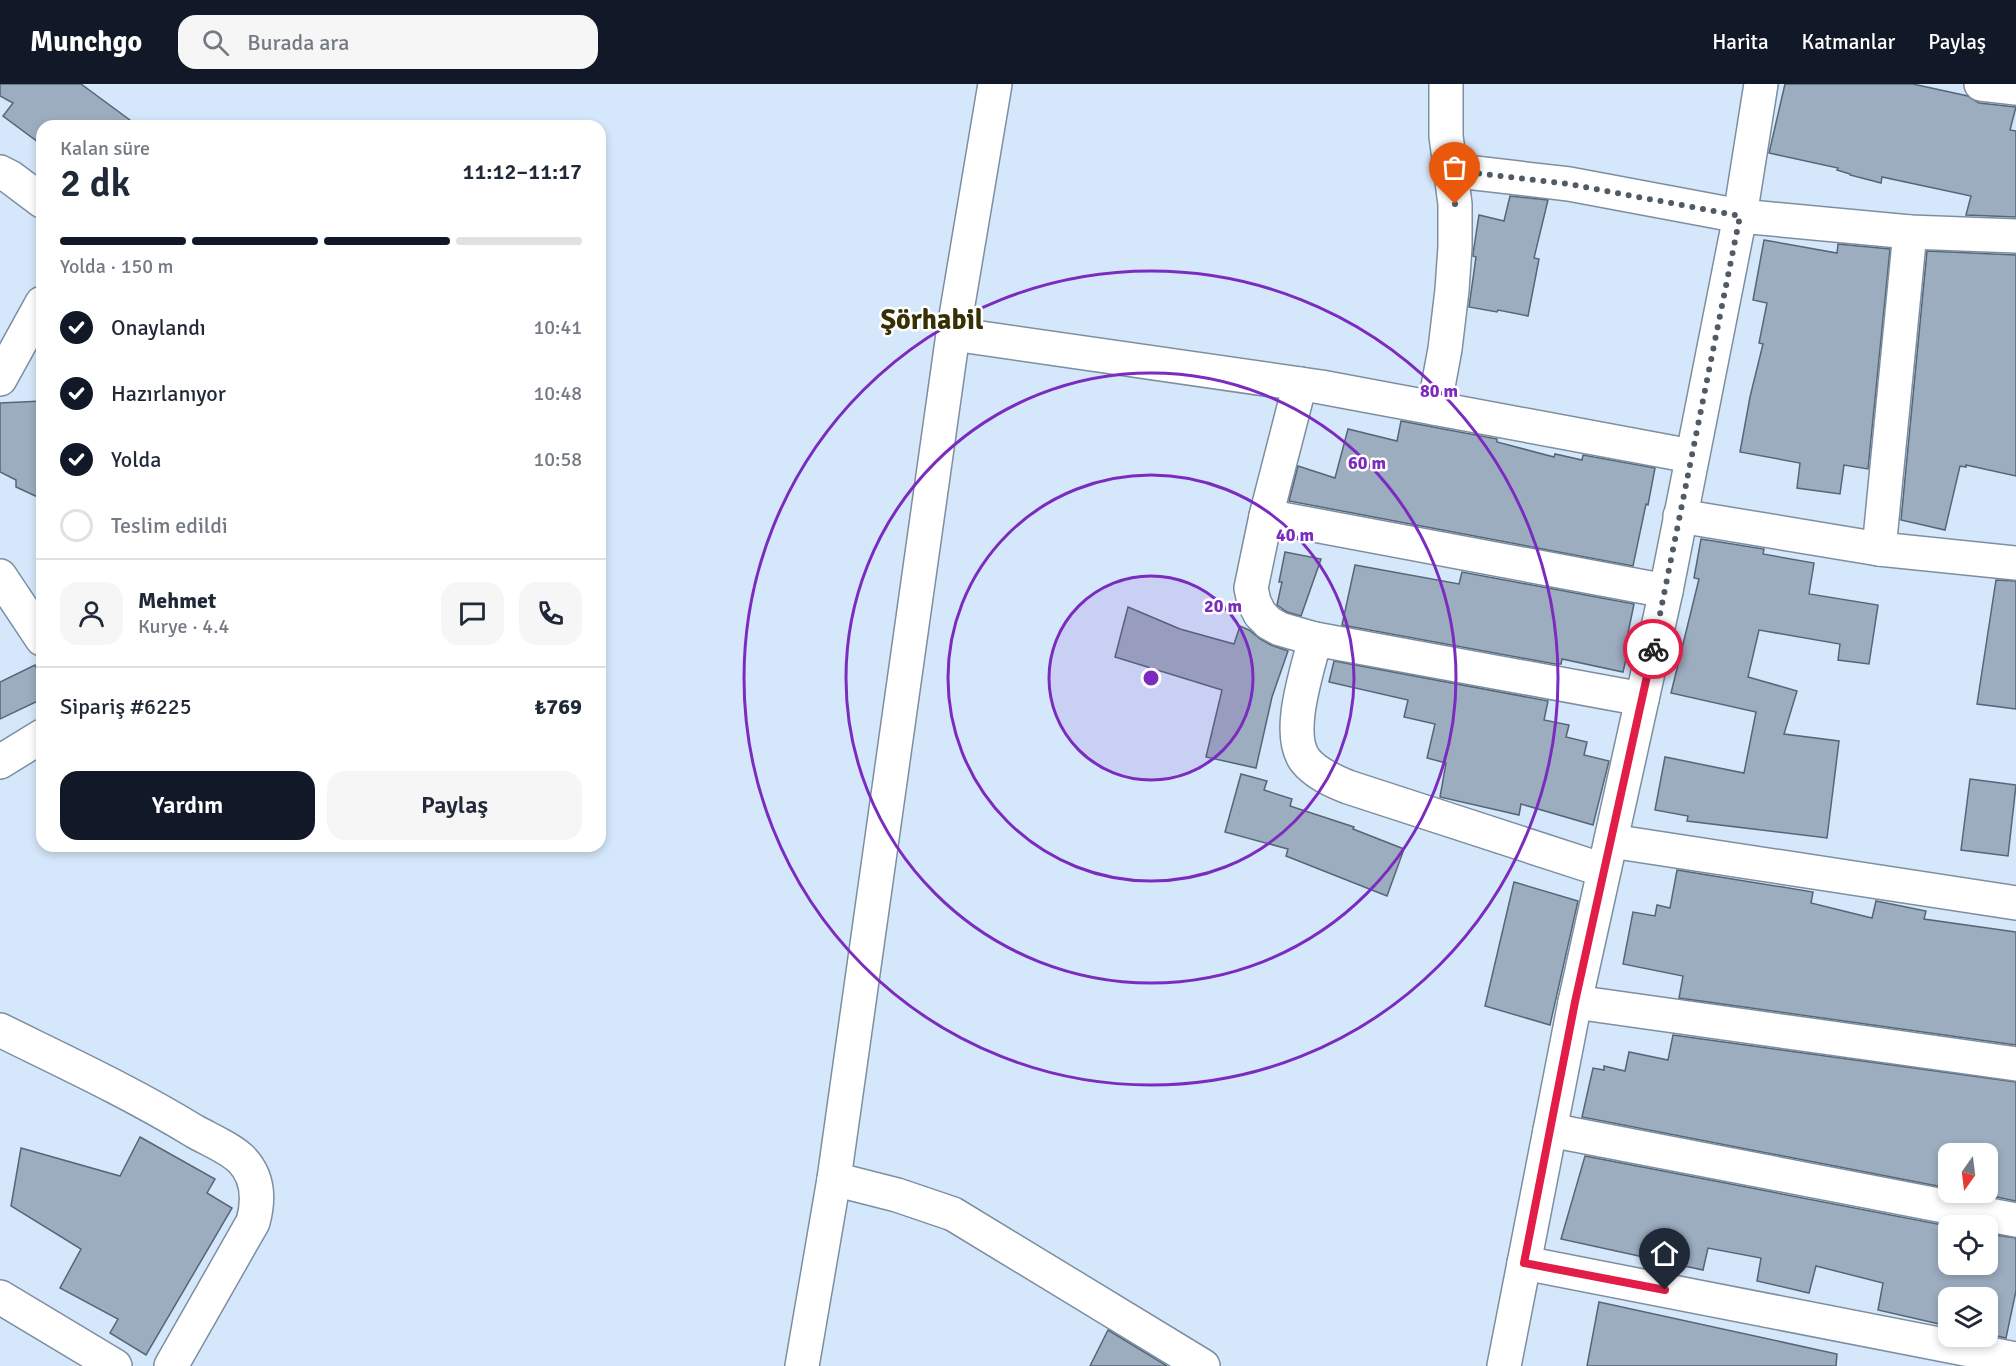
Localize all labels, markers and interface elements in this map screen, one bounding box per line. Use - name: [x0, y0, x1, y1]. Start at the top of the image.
- search box: [178, 15, 598, 69]
- text: Munchgo: [30, 25, 142, 59]
- icon: search: [199, 26, 232, 59]
- text: Burada ara: [247, 29, 349, 56]
- text: Harita: [1712, 29, 1769, 55]
- text: Katmanlar: [1802, 29, 1895, 55]
- text: Paylaş: [1928, 29, 1986, 55]
- text: Kalan süre: [60, 136, 150, 161]
- pin: [1429, 142, 1480, 204]
- icon: bag: [1438, 151, 1471, 184]
- text: 11:12–11:17: [463, 158, 582, 185]
- text: 2 dk: [60, 159, 130, 207]
- text: Yolda · 150 m: [60, 254, 173, 279]
- district label: Şörhabil: [881, 303, 984, 337]
- icon: check: [60, 311, 93, 344]
- text: Onaylandı: [111, 314, 206, 341]
- text: 10:41: [533, 315, 582, 340]
- icon: check: [60, 377, 93, 410]
- text: Hazırlanıyor: [111, 380, 226, 407]
- text: 80 m: [1420, 380, 1458, 402]
- text: 10:48: [533, 381, 582, 406]
- icon: check: [60, 443, 93, 476]
- text: Yolda: [111, 446, 161, 473]
- text: 10:58: [533, 447, 582, 472]
- text: 60 m: [1348, 452, 1386, 474]
- text: Teslim edildi: [111, 512, 228, 539]
- text: 40 m: [1276, 524, 1314, 546]
- button: person: [60, 582, 123, 645]
- button: chat: [441, 582, 504, 645]
- button: phone: [519, 582, 582, 645]
- text: Mehmet: [138, 587, 216, 614]
- text: 20 m: [1204, 595, 1242, 617]
- text: Kurye · 4.4: [138, 614, 229, 639]
- courier: [1623, 619, 1683, 679]
- icon: bike: [1637, 633, 1670, 666]
- centre of rings: [1141, 668, 1161, 688]
- text: Sipariş #6225: [60, 693, 192, 720]
- text: ₺769: [534, 693, 582, 720]
- button: Yardım: [60, 771, 315, 840]
- button: Paylaş: [327, 771, 582, 840]
- north arrow: [1938, 1143, 1998, 1203]
- map controls: [1938, 1143, 1998, 1347]
- button: locate: [1938, 1215, 1998, 1275]
- pin: [1639, 1228, 1690, 1290]
- icon: home: [1648, 1237, 1681, 1270]
- button: layers: [1938, 1287, 1998, 1347]

